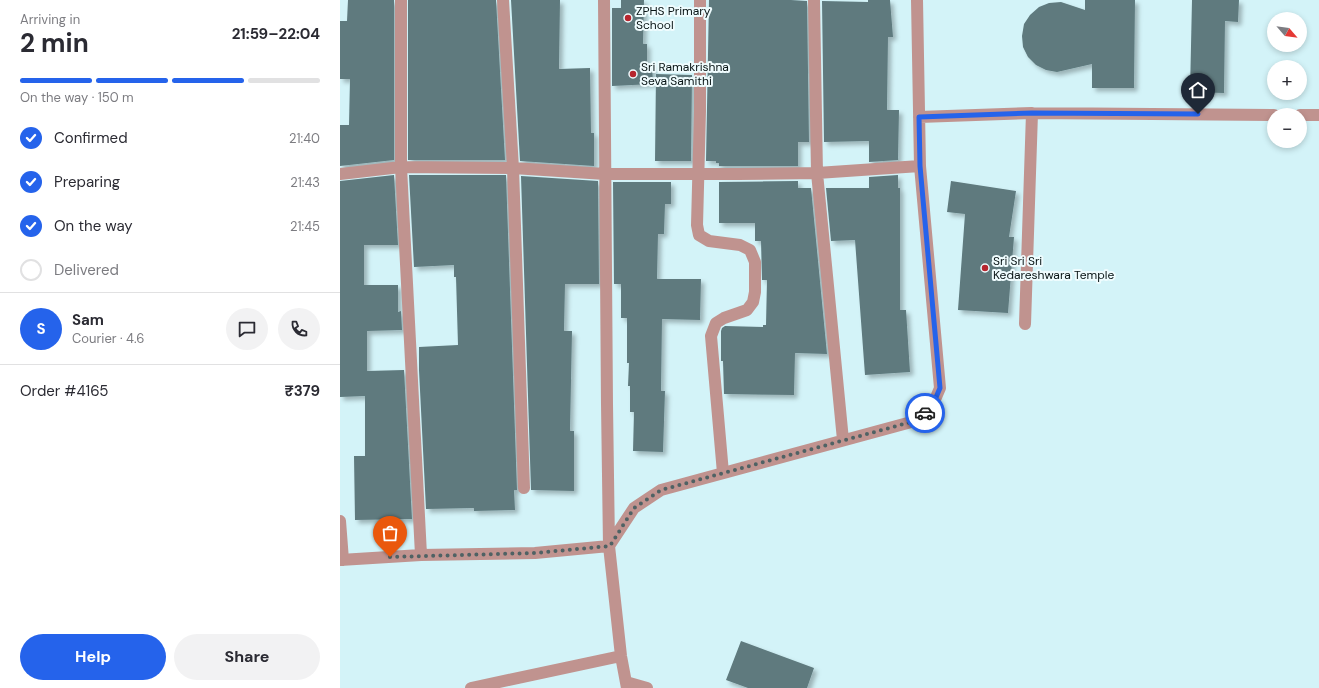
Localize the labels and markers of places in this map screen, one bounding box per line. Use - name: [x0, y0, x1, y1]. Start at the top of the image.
- place label: ZPHS Primary School: [636, 3, 711, 33]
- marker: ZPHS Primary School: [623, 13, 633, 23]
- place label: Sri Ramakrishna Seva Samithi: [641, 59, 729, 89]
- marker: Sri Ramakrishna Seva Samithi: [628, 69, 638, 79]
- pin: [1181, 73, 1215, 114]
- place label: Sri Sri Sri Kedareshwara Temple: [993, 253, 1114, 283]
- marker: Sri Sri Sri Kedareshwara Temple: [980, 263, 990, 273]
- pin: [373, 516, 407, 557]

